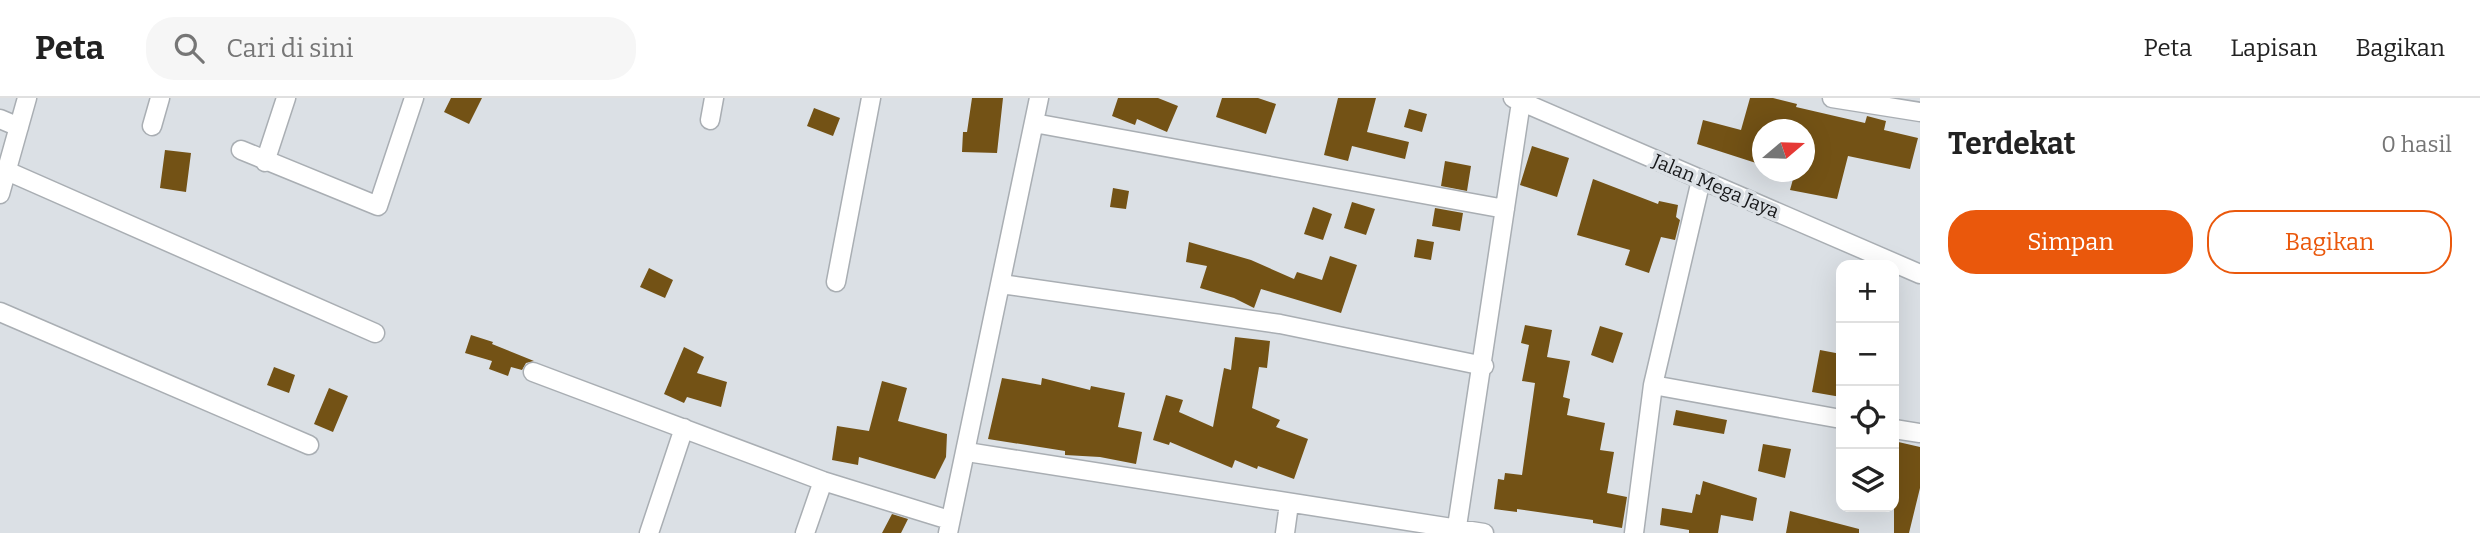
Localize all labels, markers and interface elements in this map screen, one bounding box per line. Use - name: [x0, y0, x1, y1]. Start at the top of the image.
- search box: [146, 17, 636, 80]
- text: Peta: [35, 28, 104, 68]
- icon: search: [170, 29, 208, 67]
- text: Cari di sini: [226, 33, 354, 64]
- text: Peta: [2144, 34, 2192, 62]
- text: Lapisan: [2230, 34, 2317, 62]
- text: Bagikan: [2355, 34, 2445, 62]
- north arrow: [1752, 119, 1815, 182]
- text: Terdekat: [1948, 126, 2076, 162]
- text: 0 hasil: [2381, 130, 2452, 158]
- street label: Jalan Mega Jaya: [1648, 149, 1783, 223]
- button: Simpan: [1948, 210, 2193, 274]
- button: Bagikan: [2207, 210, 2452, 274]
- map controls: [1836, 260, 1899, 512]
- button: +: [1836, 260, 1899, 323]
- button: −: [1836, 323, 1899, 386]
- button: locate: [1836, 386, 1899, 449]
- button: layers: [1836, 449, 1899, 512]

